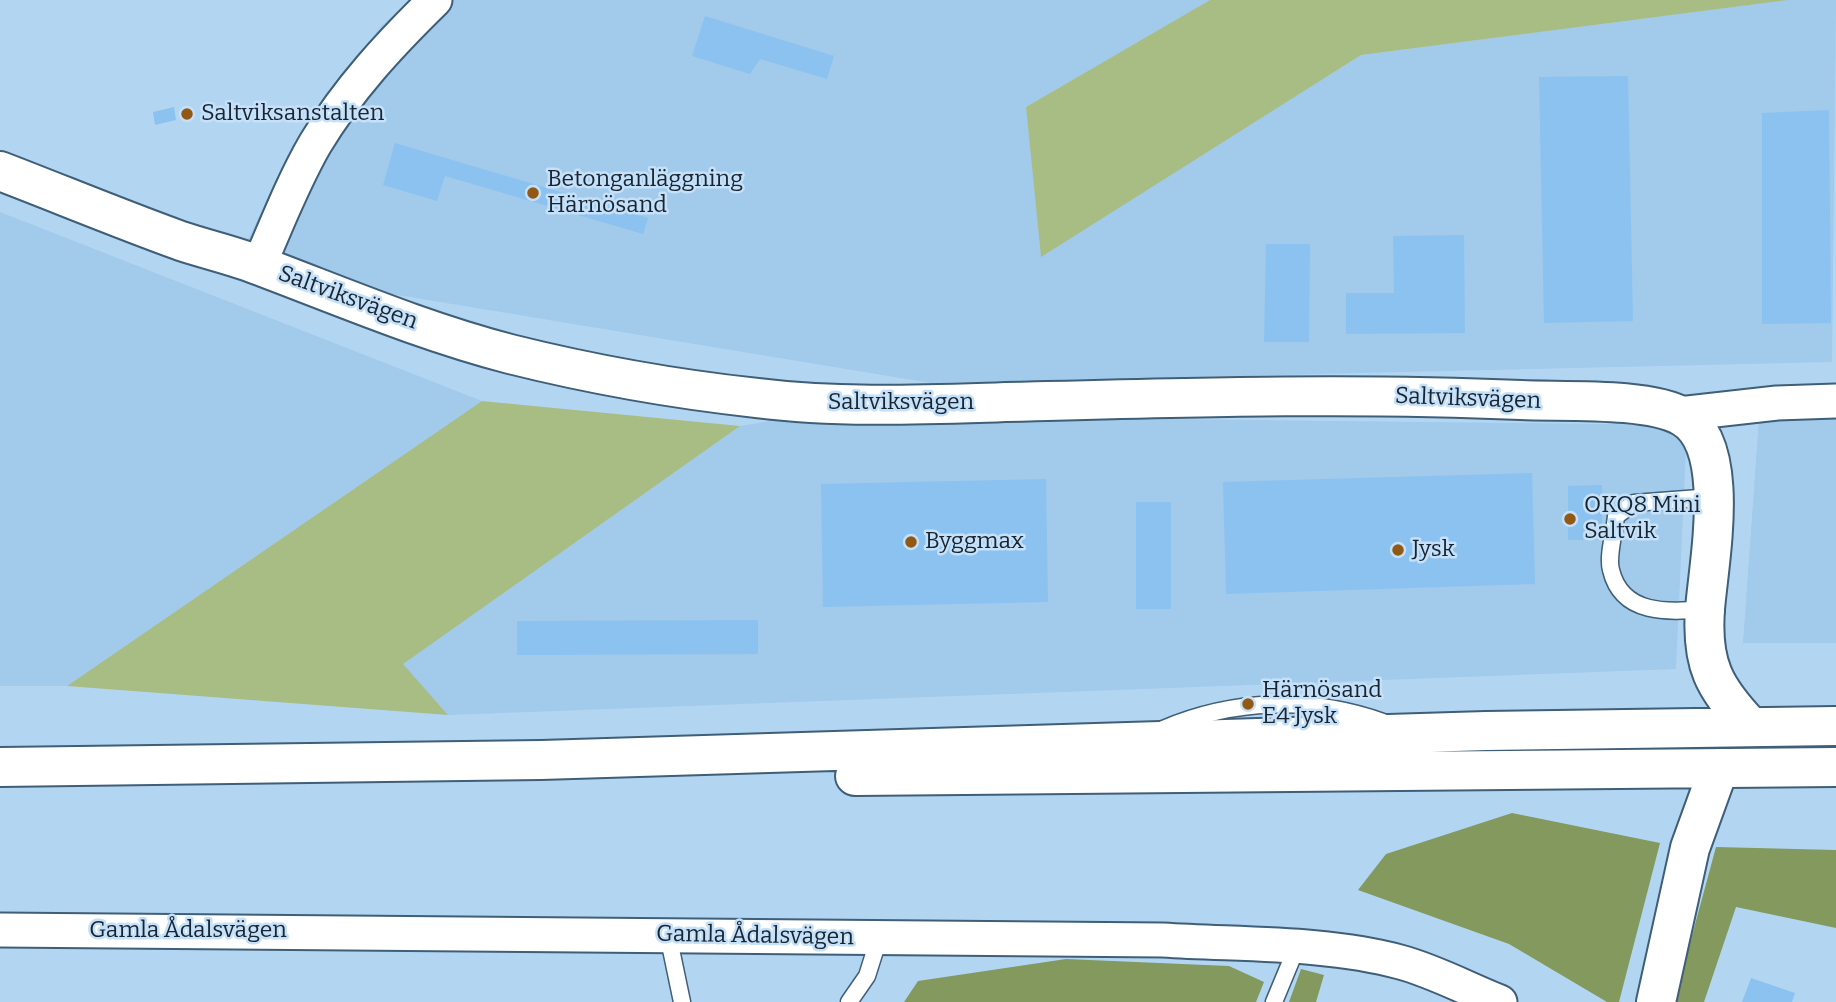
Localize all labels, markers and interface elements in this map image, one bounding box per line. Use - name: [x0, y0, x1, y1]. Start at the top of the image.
- place label: Saltviksanstalten: [201, 100, 384, 128]
- marker: Saltviksanstalten: [179, 106, 195, 122]
- place label: Betonganläggning Härnösand: [547, 166, 743, 220]
- marker: Betonganläggning Härnösand: [525, 185, 541, 201]
- street label: Saltviksvägen: [275, 260, 421, 336]
- street label: Saltviksvägen: [1394, 383, 1542, 415]
- street label: Saltviksvägen: [828, 389, 974, 417]
- place label: OKQ8 Mini Saltvik: [1584, 492, 1701, 546]
- marker: OKQ8 Mini Saltvik: [1562, 511, 1578, 527]
- place label: Byggmax: [925, 528, 1024, 556]
- marker: Byggmax: [903, 534, 919, 550]
- place label: Jysk: [1412, 536, 1455, 564]
- marker: Jysk: [1390, 542, 1406, 558]
- place label: Härnösand E4 Jysk: [1262, 677, 1382, 731]
- marker: Härnösand E4 Jysk: [1240, 696, 1256, 712]
- street label: Gamla Ådalsvägen: [89, 917, 287, 945]
- street label: Gamla Ådalsvägen: [656, 920, 854, 952]

